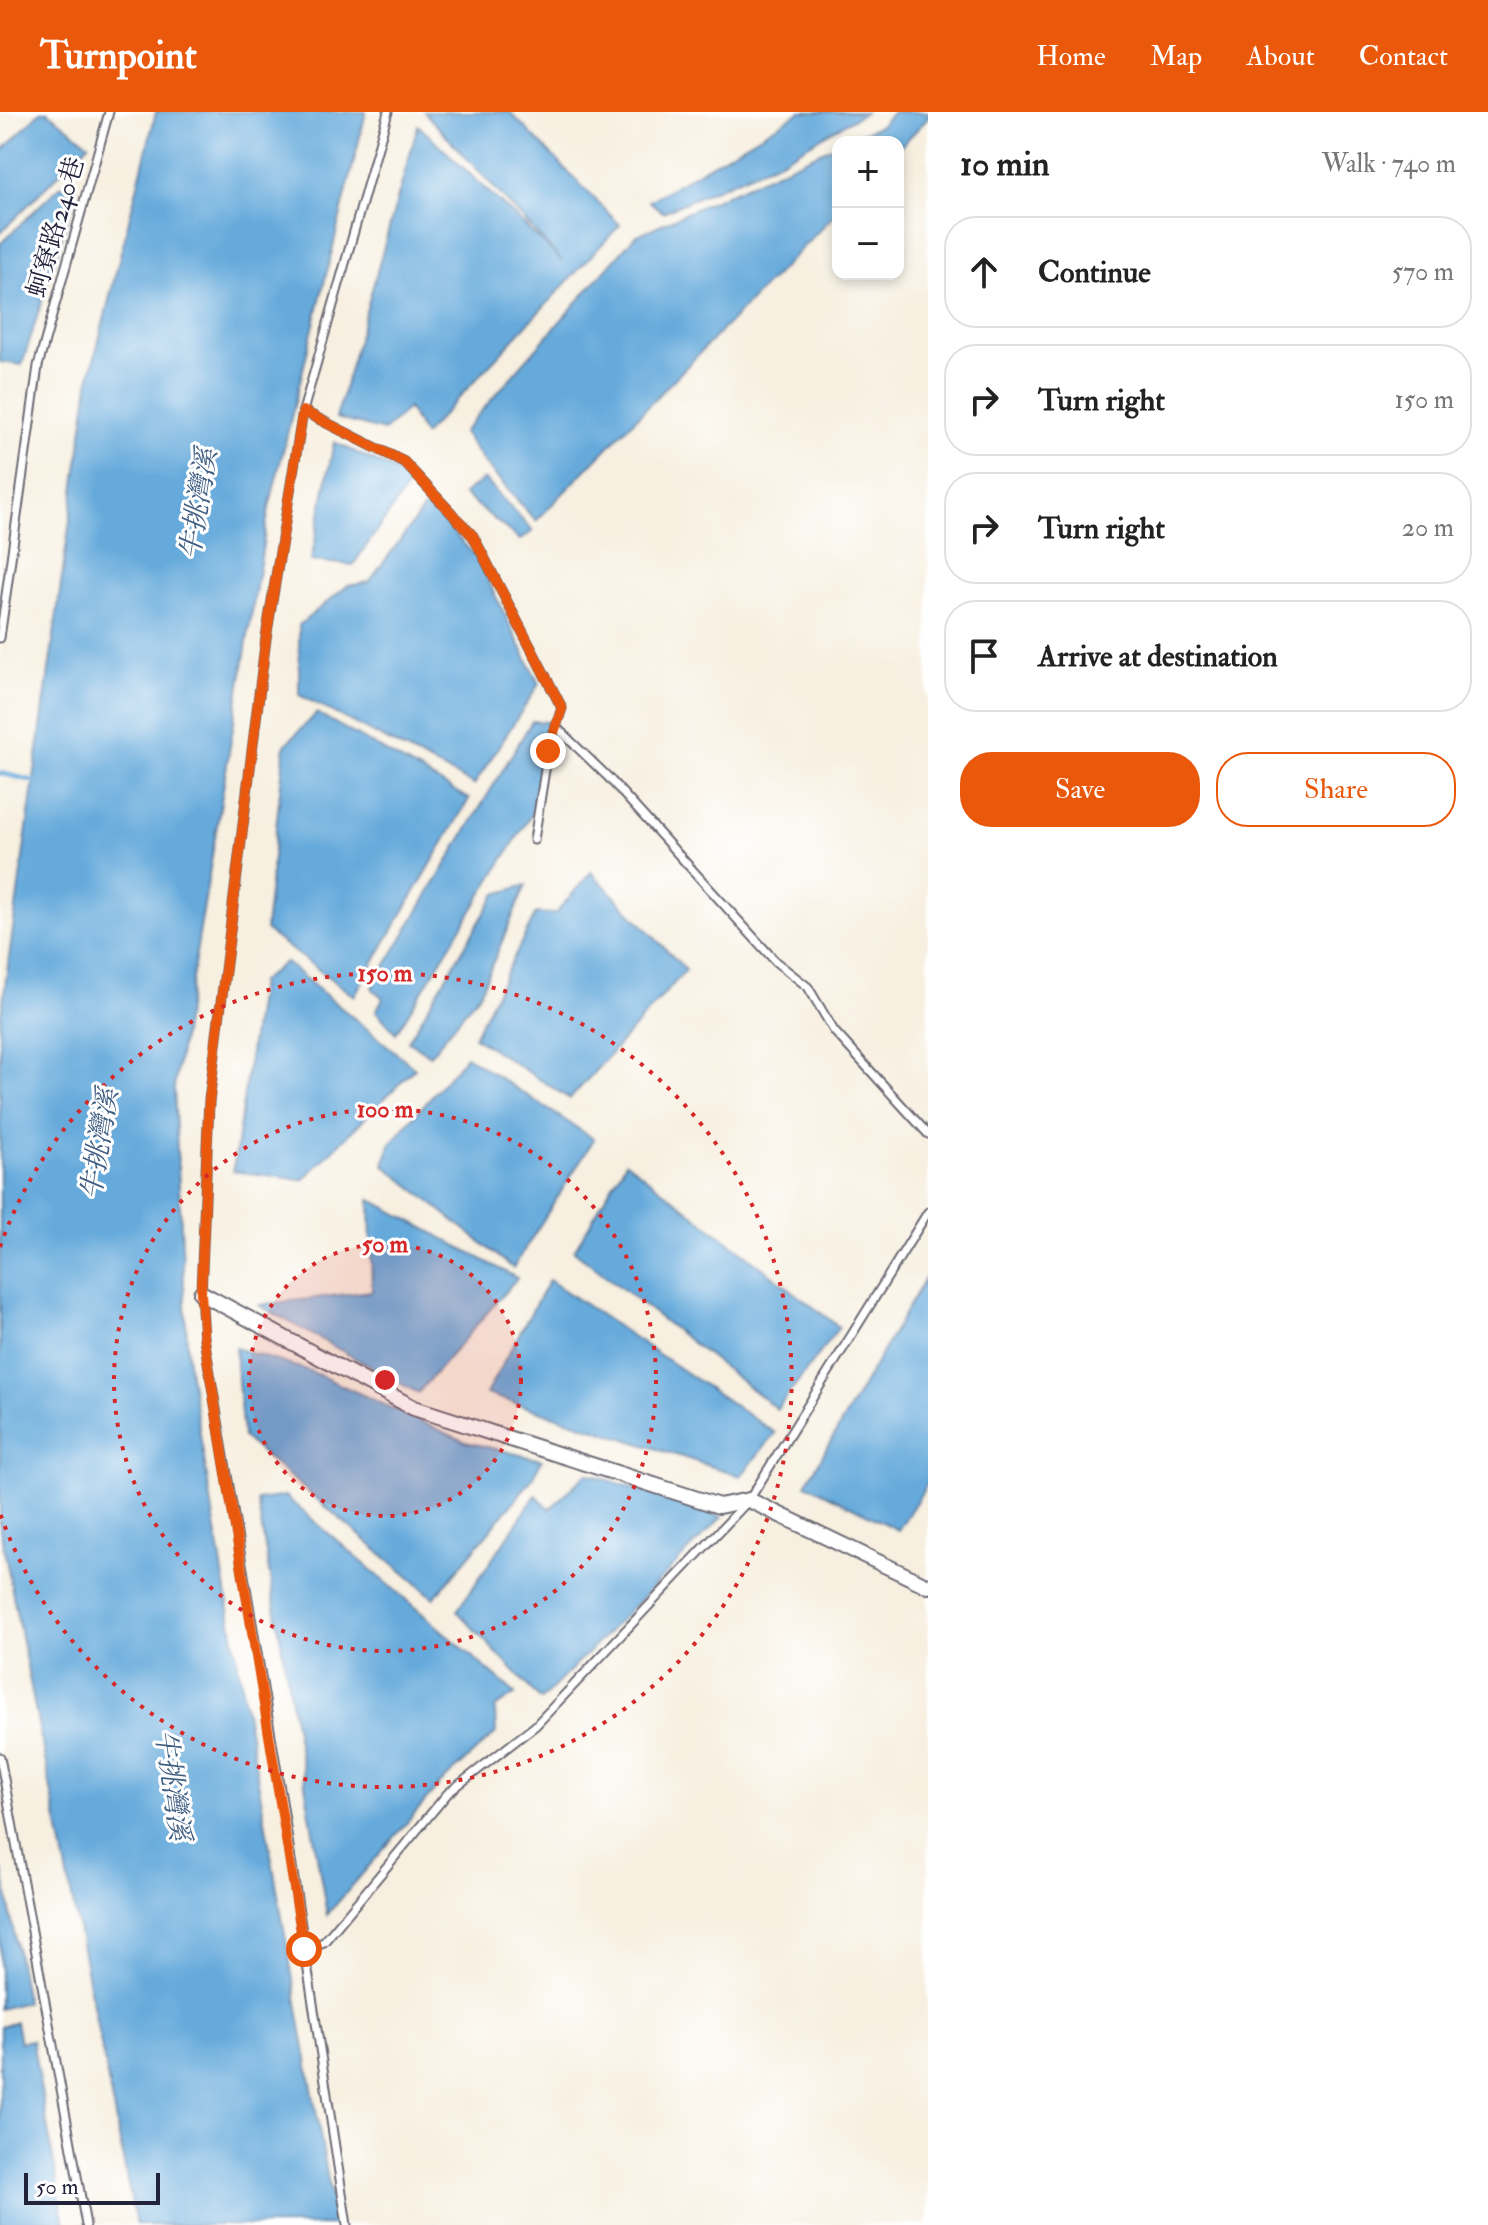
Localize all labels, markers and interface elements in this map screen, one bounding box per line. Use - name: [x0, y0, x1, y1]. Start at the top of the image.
- text: Turnpoint: [40, 32, 197, 80]
- text: Home: [1036, 39, 1106, 74]
- text: Map: [1150, 39, 1202, 74]
- text: About: [1246, 39, 1315, 74]
- text: Contact: [1359, 39, 1448, 74]
- map controls: [832, 136, 904, 280]
- button: +: [832, 136, 904, 208]
- text: 10 min: [960, 143, 1049, 186]
- text: Walk · 740 m: [1322, 148, 1456, 180]
- street label: 蚵寮路240巷: [21, 153, 91, 301]
- button: −: [832, 208, 904, 280]
- icon: ahead: [962, 250, 1006, 294]
- text: Continue: [1038, 254, 1151, 291]
- text: 570 m: [1392, 256, 1454, 288]
- icon: right: [962, 378, 1006, 422]
- text: Turn right: [1038, 382, 1165, 419]
- text: 150 m: [1395, 384, 1454, 416]
- water label: 牛挑灣溪: [173, 443, 226, 562]
- icon: right: [962, 506, 1006, 550]
- text: Turn right: [1038, 510, 1165, 547]
- text: 20 m: [1402, 512, 1454, 544]
- icon: arrive: [962, 634, 1006, 678]
- text: Arrive at destination: [1038, 638, 1278, 675]
- route end: [530, 733, 566, 769]
- button: Save: [960, 752, 1200, 827]
- button: Share: [1216, 752, 1456, 827]
- text: 150 m: [358, 958, 413, 989]
- water label: 牛挑灣溪: [74, 1083, 127, 1202]
- text: 100 m: [357, 1094, 414, 1125]
- text: 50 m: [362, 1229, 409, 1260]
- centre of rings: [371, 1366, 399, 1394]
- water label: 牛挑灣溪: [147, 1727, 198, 1846]
- route start: [286, 1931, 322, 1967]
- scale bar: [24, 2169, 160, 2205]
- text: 50 m: [36, 2173, 78, 2201]

